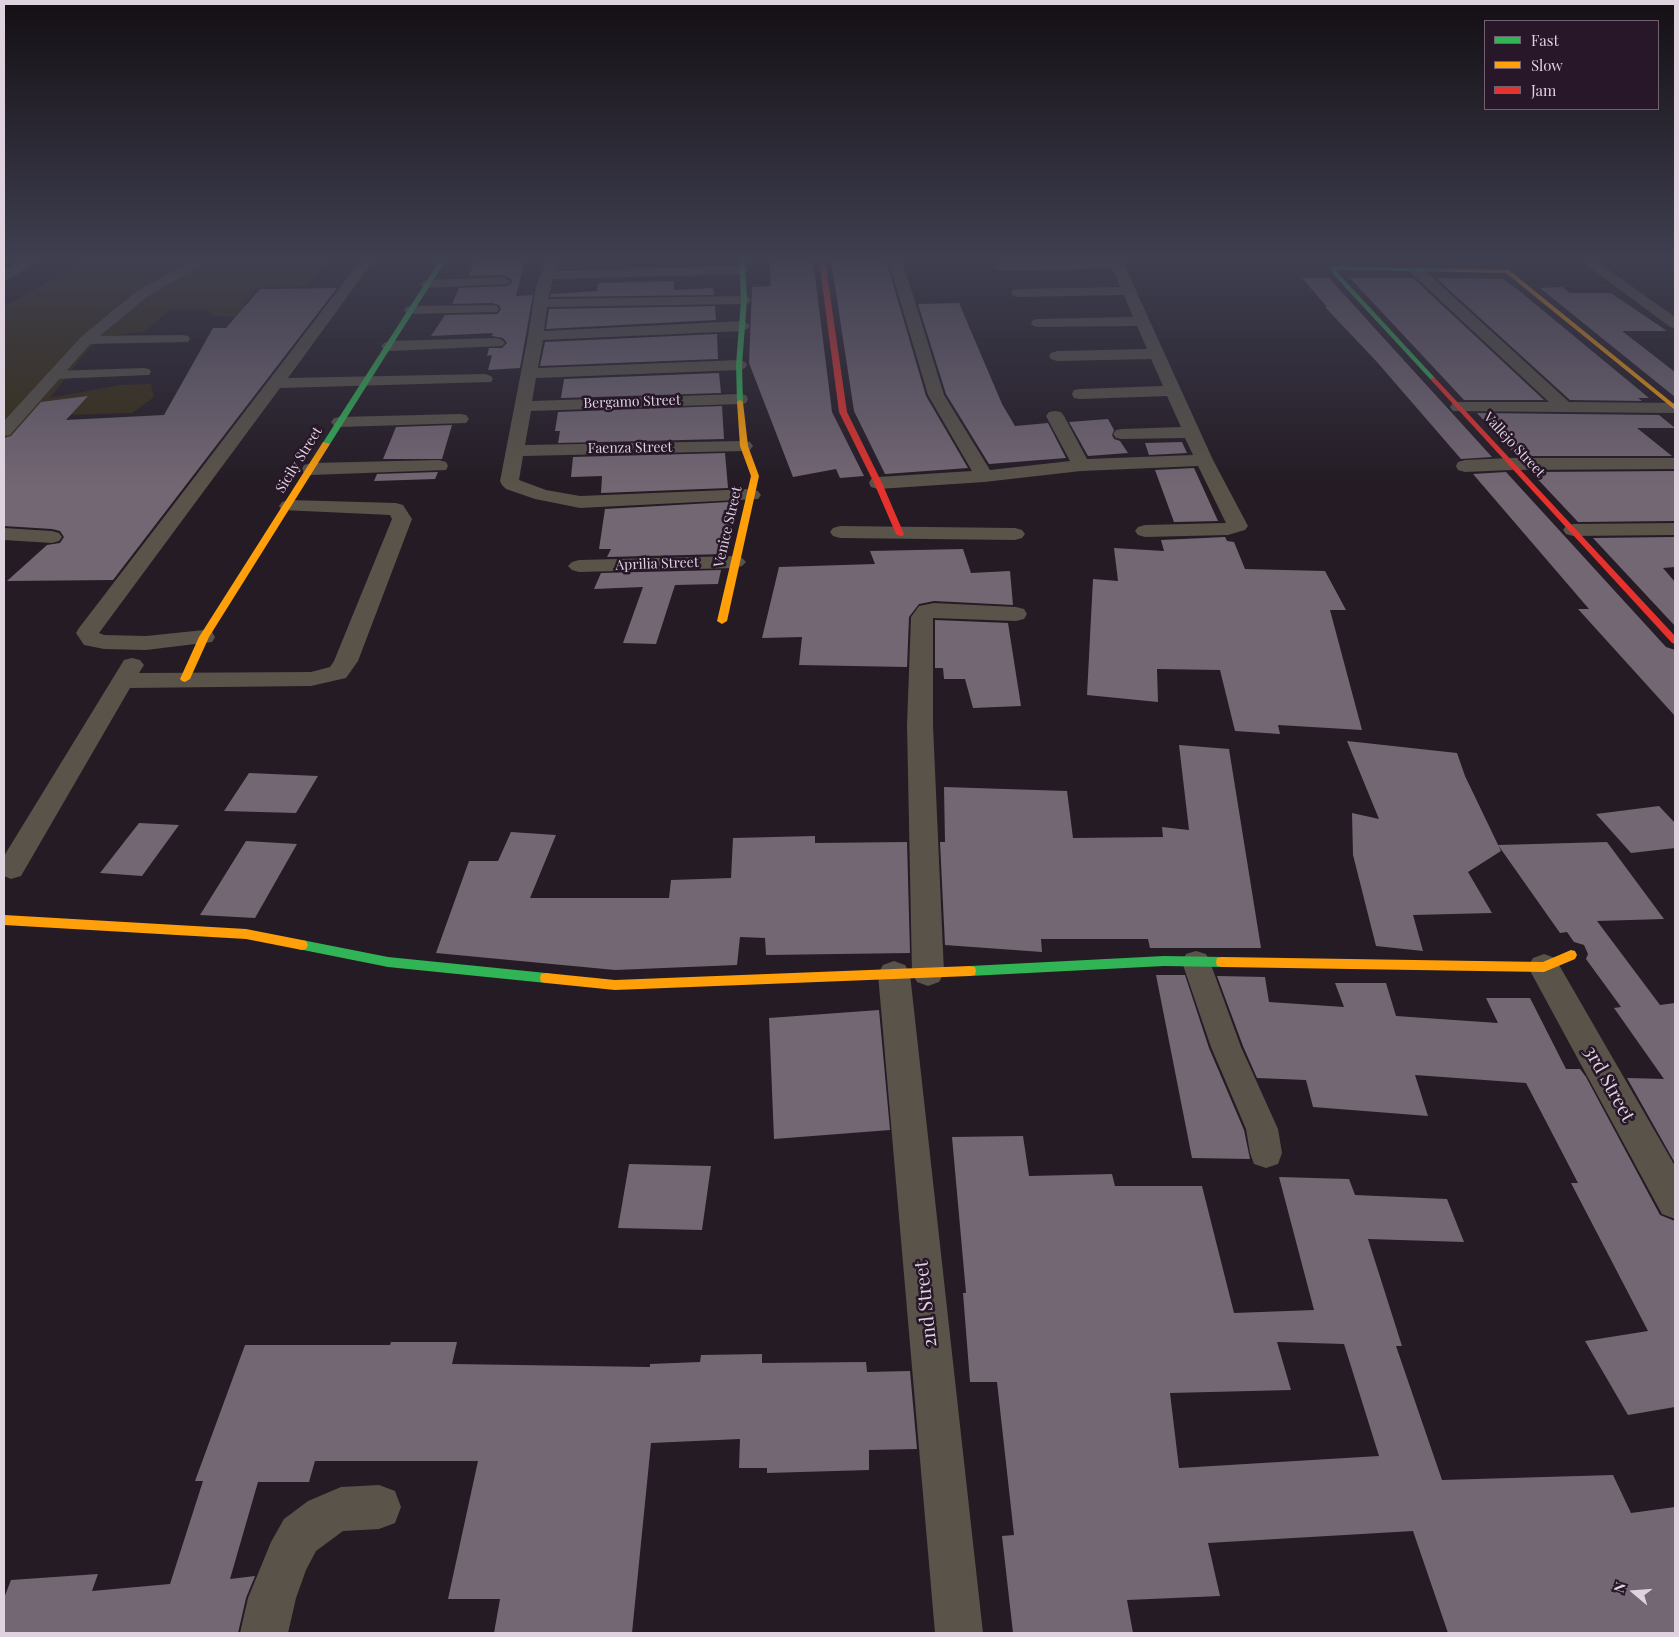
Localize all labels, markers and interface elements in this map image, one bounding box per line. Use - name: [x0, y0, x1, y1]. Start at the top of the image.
- legend: [1484, 20, 1659, 110]
- text: Fast: [1531, 30, 1559, 50]
- text: Slow: [1531, 55, 1563, 75]
- text: Jam: [1531, 80, 1556, 100]
- street label: Bergamo Street: [583, 392, 681, 412]
- street label: Vallejo Street: [1480, 409, 1548, 481]
- street label: Sicily Street: [272, 424, 326, 496]
- street label: Faenza Street: [587, 439, 673, 457]
- street label: Venice Street: [711, 485, 745, 569]
- street label: Aprilia Street: [615, 554, 699, 574]
- street label: 3rd Street: [1579, 1042, 1639, 1126]
- street label: 2nd Street: [910, 1259, 942, 1349]
- north arrow: [1609, 1567, 1659, 1617]
- text: N: [1609, 1579, 1630, 1595]

